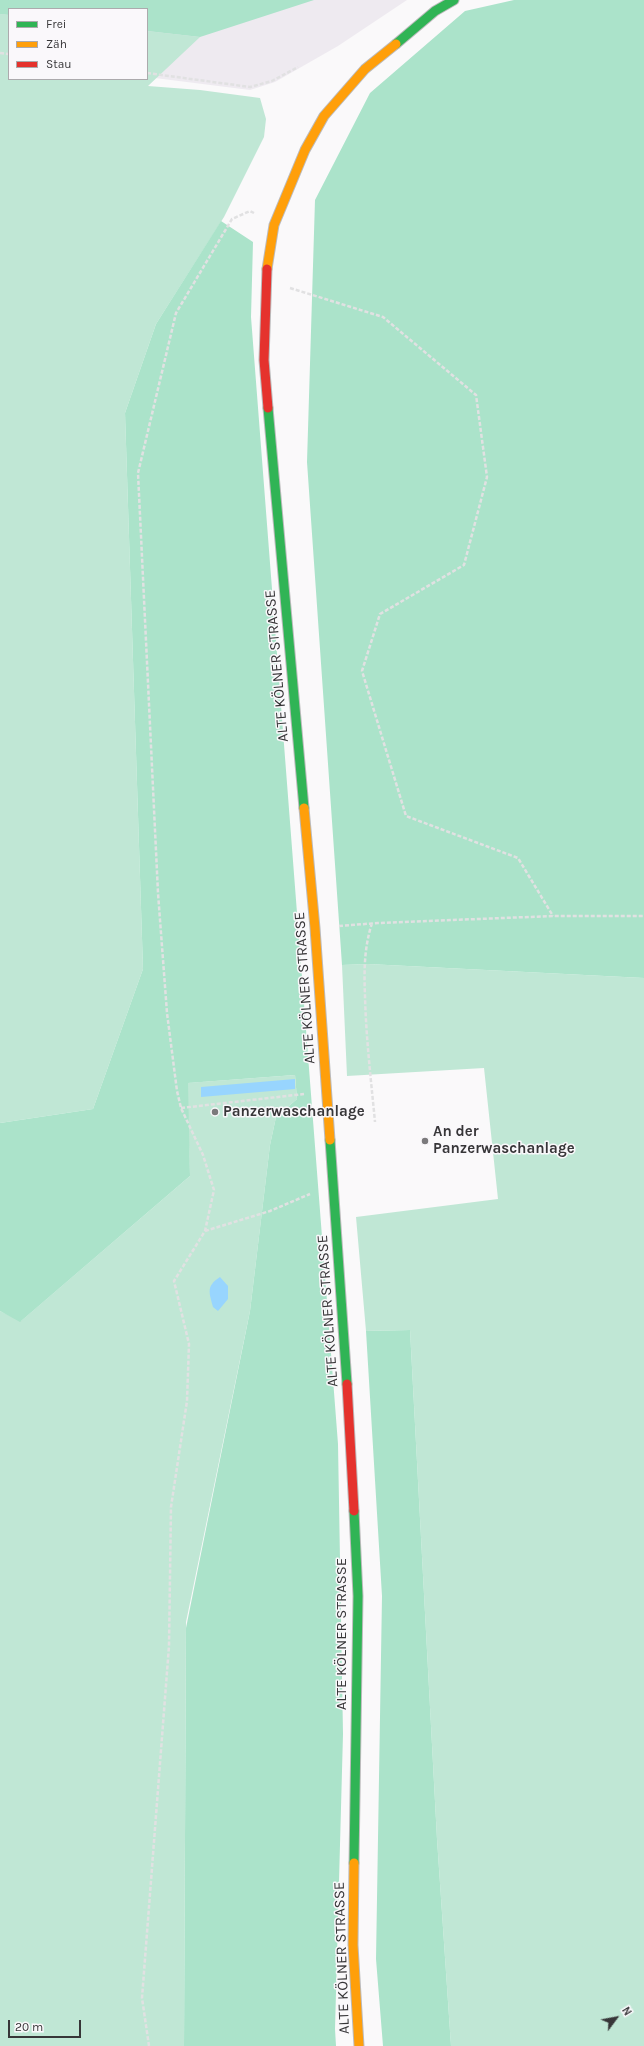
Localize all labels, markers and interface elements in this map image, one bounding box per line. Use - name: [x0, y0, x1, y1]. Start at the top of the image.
- legend: [8, 8, 148, 80]
- text: Frei: [46, 17, 66, 31]
- text: Zäh: [46, 37, 67, 51]
- text: Stau: [46, 57, 72, 71]
- street label: ALTE KÖLNER STRASSE: [261, 589, 293, 743]
- street label: ALTE KÖLNER STRASSE: [291, 911, 319, 1065]
- place label: Panzerwaschanlage: [223, 1103, 365, 1121]
- marker: Panzerwaschanlage: [210, 1107, 220, 1117]
- place label: An der Panzerwaschanlage: [433, 1123, 575, 1158]
- marker: An der Panzerwaschanlage: [420, 1136, 430, 1146]
- street label: ALTE KÖLNER STRASSE: [314, 1234, 342, 1388]
- street label: ALTE KÖLNER STRASSE: [333, 1558, 351, 1710]
- street label: ALTE KÖLNER STRASSE: [330, 1881, 354, 2035]
- north arrow: [596, 1998, 636, 2038]
- text: N: [619, 2005, 634, 2018]
- scale bar: [10, 2012, 83, 2038]
- text: 20 m: [15, 2020, 43, 2034]

